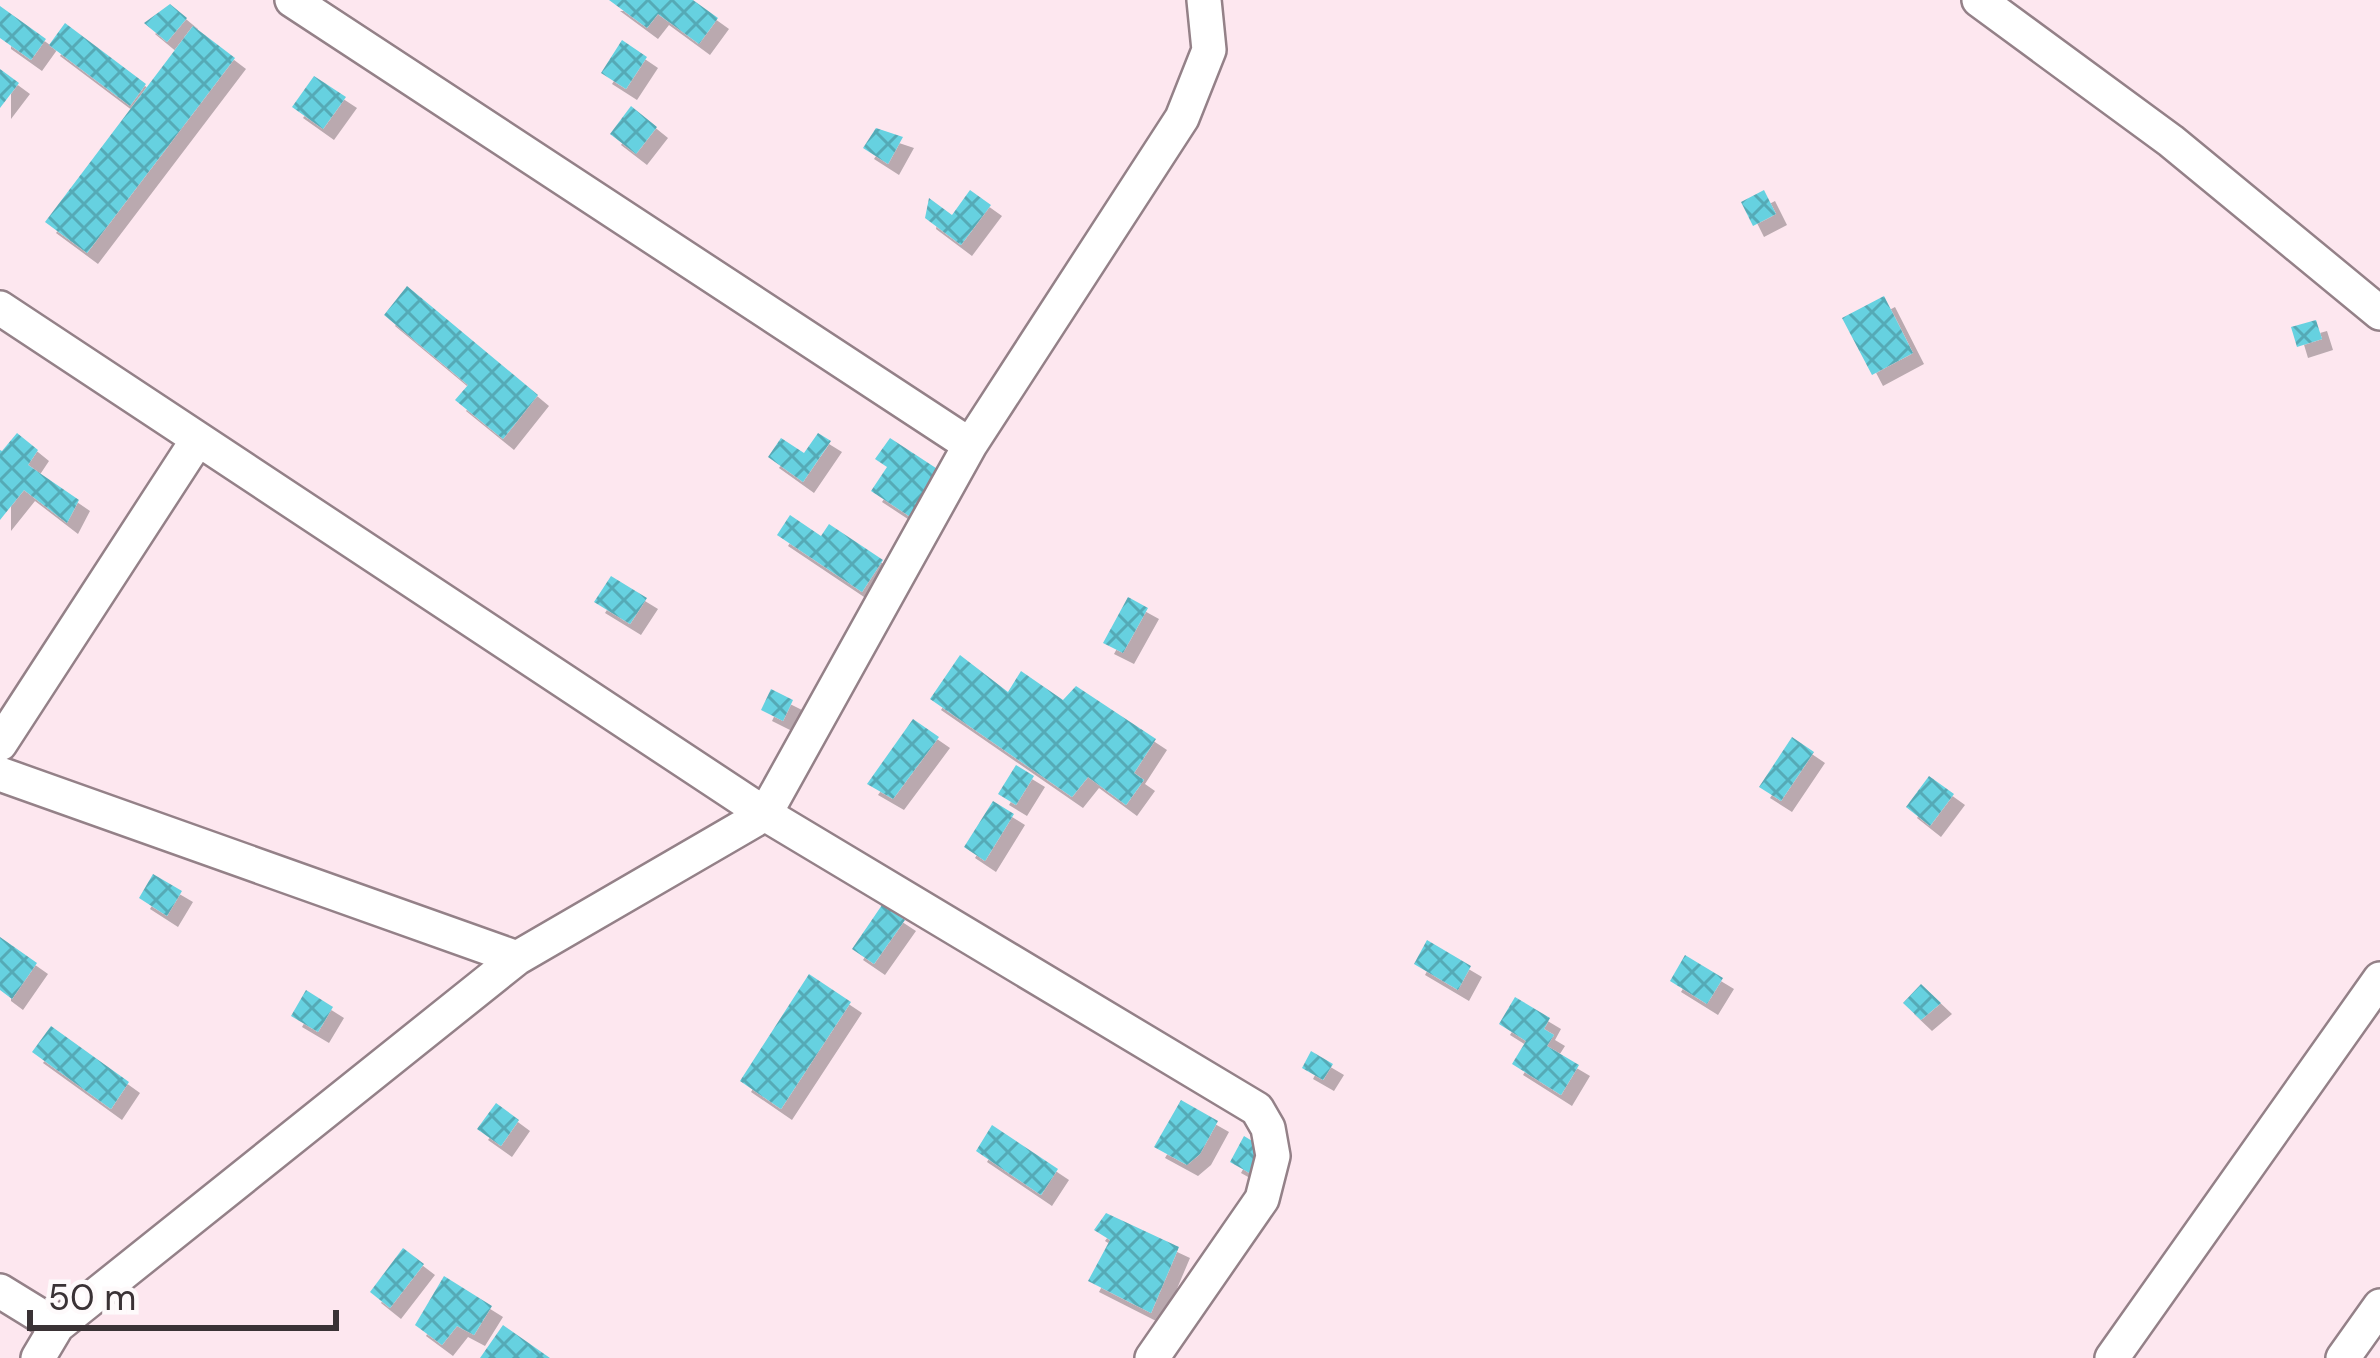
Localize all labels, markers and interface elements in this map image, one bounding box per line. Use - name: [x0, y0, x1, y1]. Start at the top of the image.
- scale bar: [30, 1256, 336, 1330]
- text: 50 m: [48, 1274, 136, 1321]

